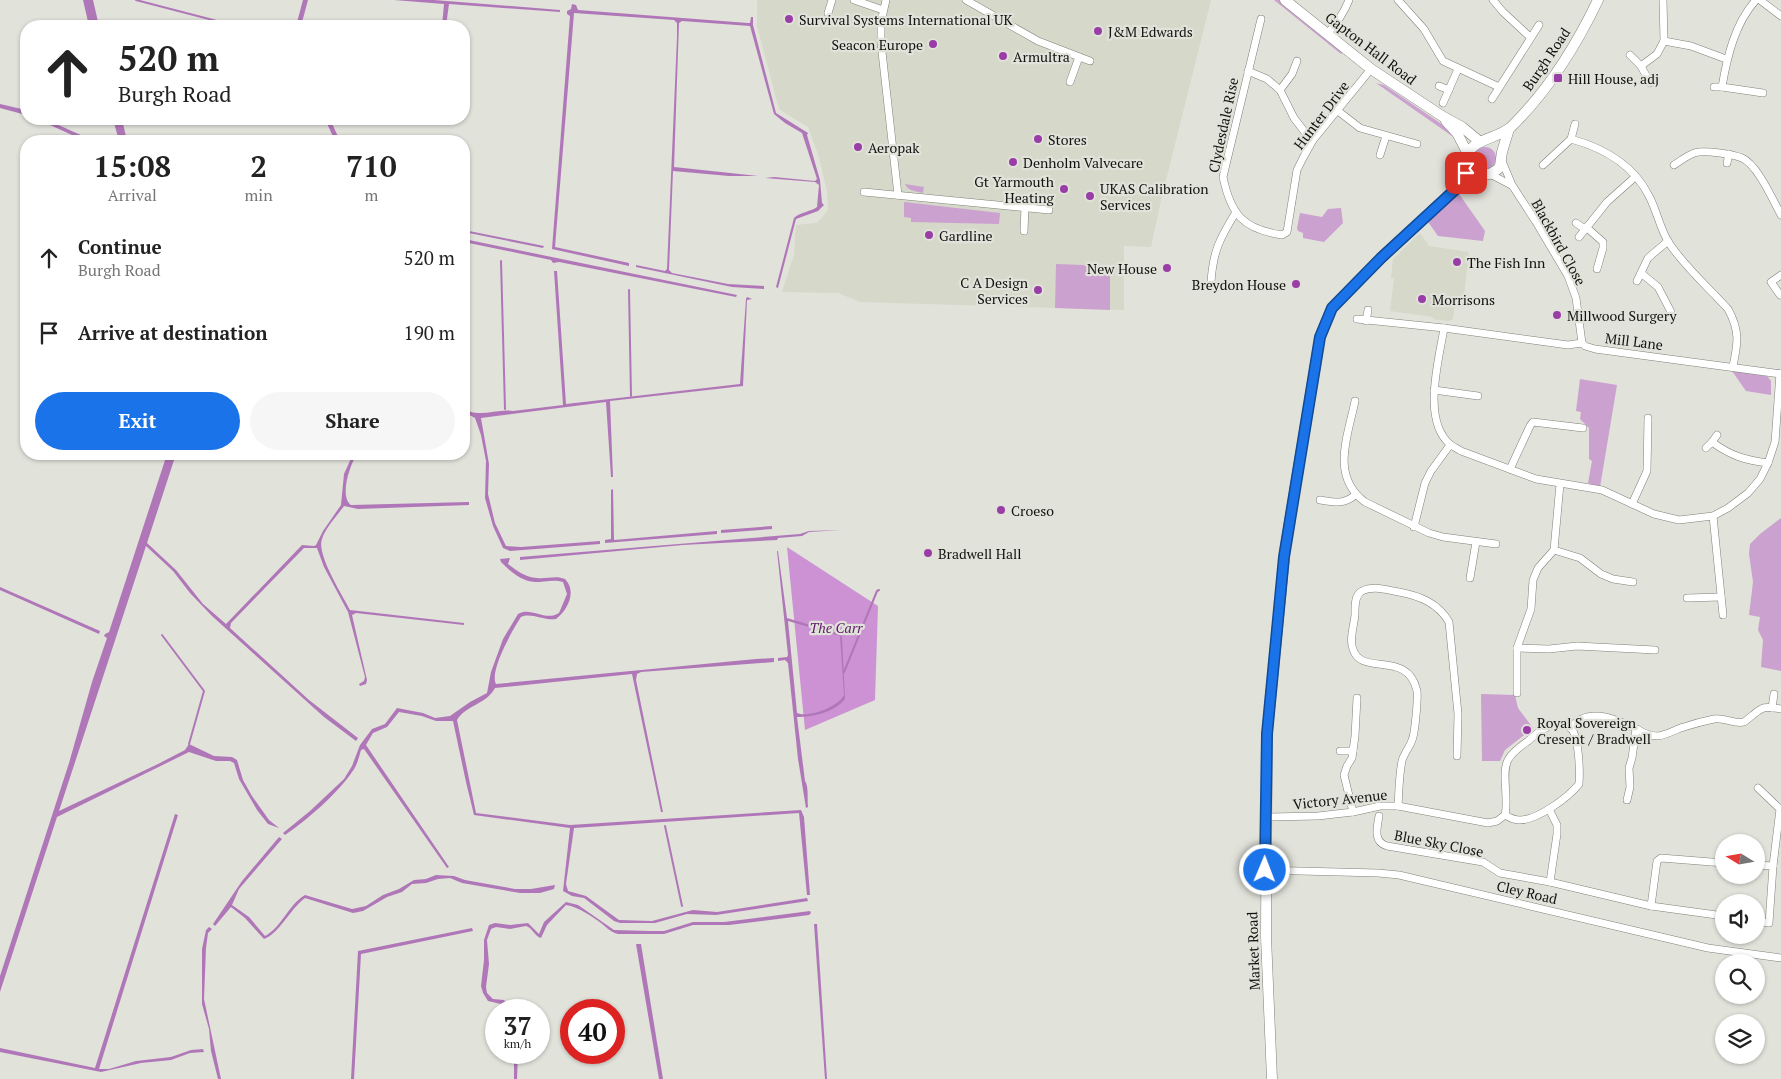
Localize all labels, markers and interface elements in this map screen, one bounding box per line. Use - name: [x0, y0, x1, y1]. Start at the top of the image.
- street label: Gapton Hall Road: [1322, 7, 1421, 89]
- place label: Survival Systems International UK: [799, 10, 1013, 29]
- marker: Survival Systems International UK: [783, 13, 795, 25]
- place label: J&M Edwards: [1108, 22, 1193, 41]
- street label: Burgh Road: [1518, 24, 1574, 94]
- marker: J&M Edwards: [1092, 25, 1104, 37]
- text: 520 m: [118, 35, 219, 81]
- place label: Seacon Europe: [831, 35, 923, 54]
- marker: Seacon Europe: [927, 38, 939, 50]
- icon: ahead: [35, 40, 100, 105]
- place label: Armultra: [1013, 47, 1070, 66]
- marker: Armultra: [997, 50, 1009, 62]
- place label: Hill House, adj: [1568, 69, 1659, 88]
- marker: Hill House, adj: [1552, 72, 1564, 84]
- street label: Clydesdale Rise: [1204, 76, 1242, 174]
- street label: Hunter Drive: [1289, 77, 1353, 153]
- text: Burgh Road: [118, 79, 232, 108]
- place label: Stores: [1048, 130, 1087, 149]
- marker: Stores: [1032, 133, 1044, 145]
- place label: Aeropak: [868, 138, 920, 157]
- marker: Aeropak: [852, 141, 864, 153]
- text: 15:08: [93, 146, 171, 186]
- text: 2: [250, 146, 267, 186]
- text: 710: [346, 146, 397, 186]
- pin: [1445, 152, 1487, 194]
- place label: Denholm Valvecare: [1023, 153, 1143, 172]
- marker: Denholm Valvecare: [1007, 156, 1019, 168]
- icon: arrive: [1452, 159, 1480, 187]
- place label: Gt Yarmouth Heating: [974, 172, 1055, 207]
- place label: UKAS Calibration Services: [1100, 179, 1209, 214]
- marker: Gt Yarmouth Heating: [1058, 183, 1070, 195]
- text: Arrival: [108, 184, 157, 206]
- text: min: [245, 184, 273, 206]
- text: m: [364, 184, 378, 206]
- marker: UKAS Calibration Services: [1084, 190, 1096, 202]
- street label: Blackbird Close: [1527, 195, 1591, 289]
- place label: Gardline: [939, 226, 993, 245]
- marker: Gardline: [923, 229, 935, 241]
- text: Continue: [78, 234, 162, 259]
- icon: ahead: [35, 244, 63, 272]
- text: 520 m: [404, 245, 455, 270]
- place label: The Fish Inn: [1467, 253, 1546, 272]
- marker: The Fish Inn: [1451, 256, 1463, 268]
- text: Burgh Road: [78, 259, 161, 281]
- place label: New House: [1087, 259, 1157, 278]
- marker: New House: [1161, 262, 1173, 274]
- place label: C A Design Services: [960, 273, 1029, 308]
- place label: Breydon House: [1192, 275, 1286, 294]
- marker: Breydon House: [1290, 278, 1302, 290]
- marker: C A Design Services: [1032, 284, 1044, 296]
- place label: Morrisons: [1432, 290, 1495, 309]
- marker: Morrisons: [1416, 293, 1428, 305]
- place label: Millwood Surgery: [1567, 306, 1677, 325]
- marker: Millwood Surgery: [1551, 309, 1563, 321]
- icon: arrive: [35, 319, 63, 347]
- text: Arrive at destination: [78, 320, 267, 345]
- text: 190 m: [404, 320, 455, 345]
- street label: Mill Lane: [1604, 328, 1664, 354]
- button: Exit: [35, 392, 240, 450]
- button: Share: [250, 392, 455, 450]
- place label: Croeso: [1011, 501, 1054, 520]
- marker: Croeso: [995, 504, 1007, 516]
- place label: Bradwell Hall: [938, 544, 1021, 563]
- marker: Bradwell Hall: [922, 547, 934, 559]
- park label: The Carr: [810, 618, 863, 637]
- place label: Royal Sovereign Cresent / Bradwell: [1537, 713, 1651, 748]
- marker: Royal Sovereign Cresent / Bradwell: [1521, 724, 1533, 736]
- street label: Victory Avenue: [1292, 785, 1388, 813]
- street label: Blue Sky Close: [1393, 825, 1485, 861]
- north arrow: [1715, 834, 1765, 884]
- map controls: [1715, 834, 1765, 1064]
- position arrow: [1238, 843, 1290, 895]
- street label: Cley Road: [1495, 876, 1559, 908]
- button: sound: [1715, 894, 1765, 944]
- street label: Market Road: [1242, 911, 1264, 991]
- button: search: [1715, 954, 1765, 1004]
- speed limit sign: 40: [560, 999, 625, 1064]
- text: 37: [503, 1009, 532, 1042]
- button: layers: [1715, 1014, 1765, 1064]
- text: km/h: [504, 1036, 531, 1051]

